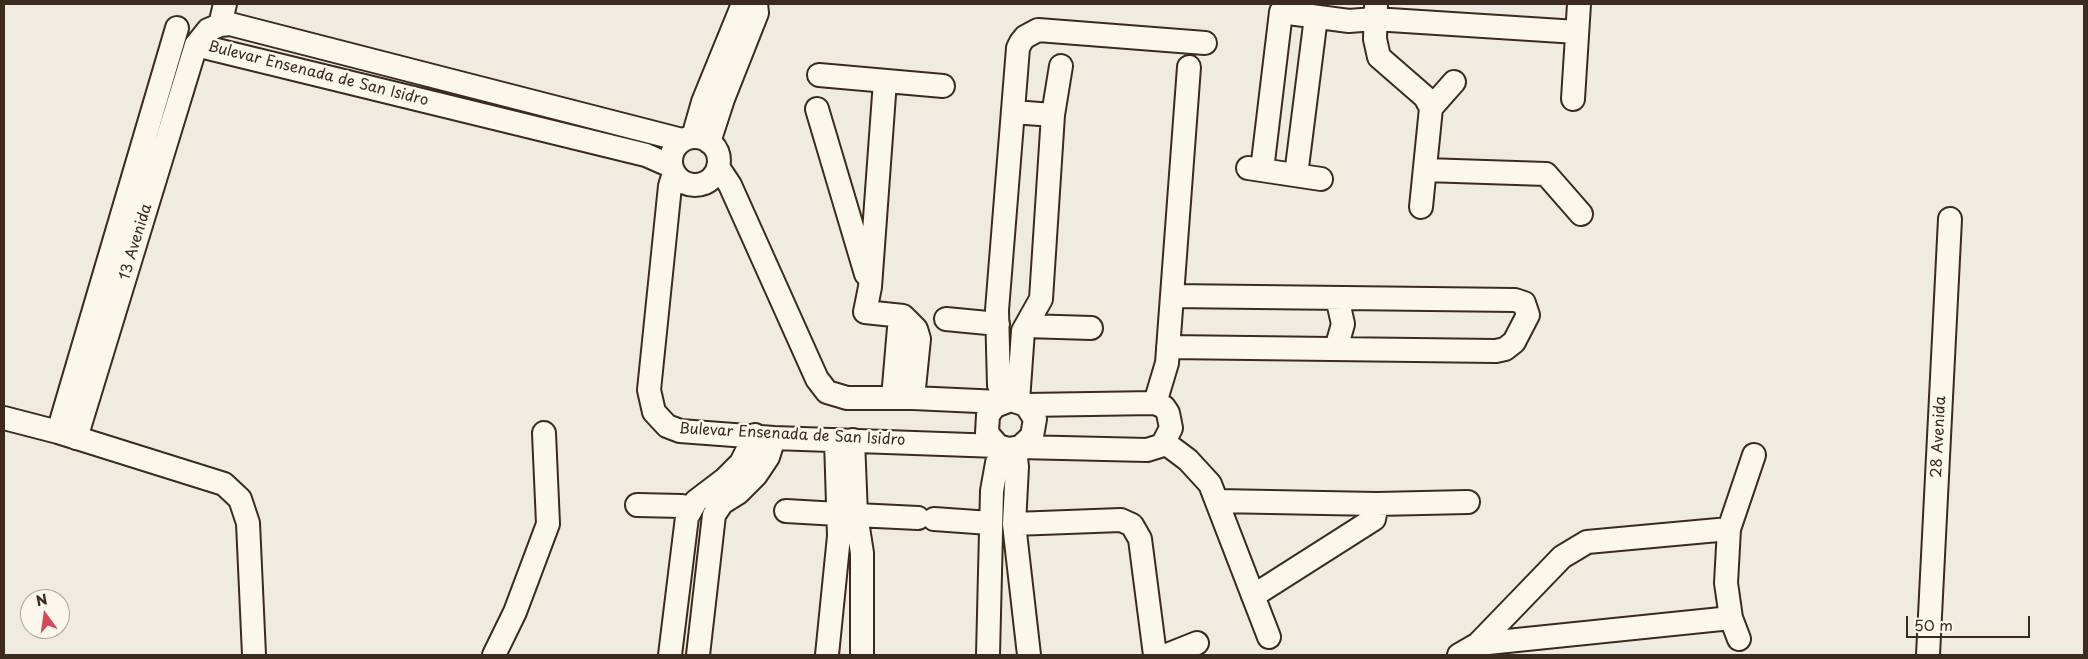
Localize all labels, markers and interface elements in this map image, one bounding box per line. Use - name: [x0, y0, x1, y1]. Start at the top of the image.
- street label: Bulevar Ensenada de San Isidro: [206, 38, 430, 110]
- street label: 13 Avenida: [116, 202, 156, 282]
- street label: 28 Avenida: [1928, 396, 1950, 478]
- street label: Bulevar Ensenada de San Isidro: [678, 420, 906, 450]
- text: N: [34, 588, 49, 611]
- north arrow: [20, 589, 70, 639]
- scale bar: [1908, 606, 2032, 638]
- text: 50 m: [1914, 613, 1953, 636]

